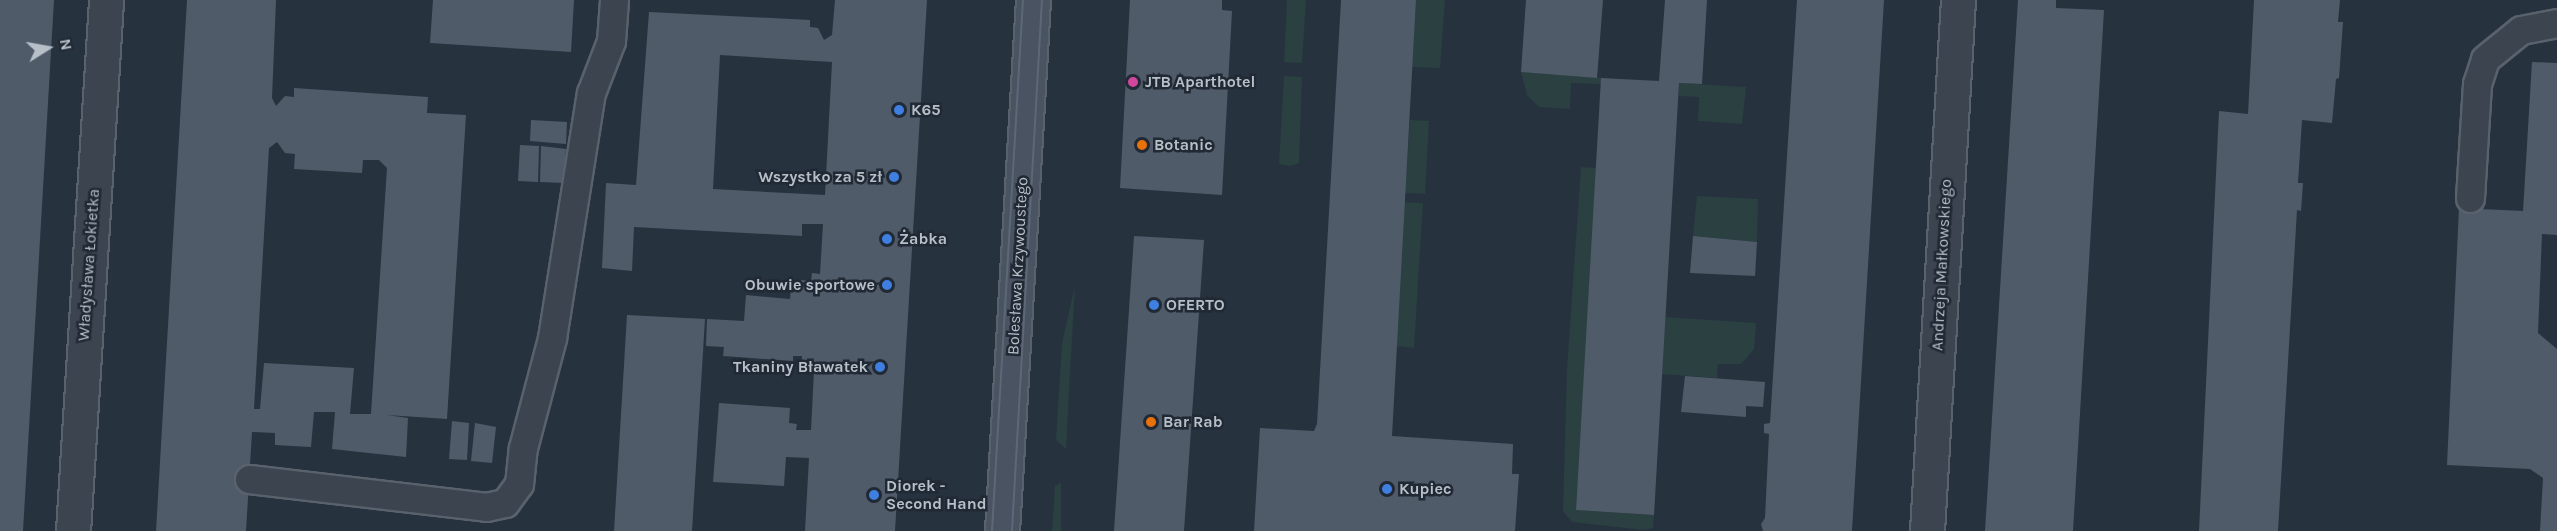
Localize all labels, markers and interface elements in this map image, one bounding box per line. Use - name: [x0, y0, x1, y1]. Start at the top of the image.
- north arrow: [18, 18, 78, 78]
- text: N: [56, 37, 77, 52]
- place label: JTB Aparthotel: [1145, 72, 1255, 92]
- marker: JTB Aparthotel: [1126, 75, 1140, 89]
- place label: K65: [911, 100, 940, 120]
- marker: K65: [892, 103, 906, 117]
- place label: Botanic: [1154, 135, 1213, 155]
- marker: Botanic: [1135, 138, 1149, 152]
- place label: Wszystko za 5 zł: [758, 167, 882, 187]
- marker: Wszystko za 5 zł: [887, 170, 901, 184]
- street label: Bolesława Krzywoustego: [1004, 176, 1032, 356]
- street label: Andrzeja Małkowskiego: [1928, 179, 1956, 351]
- street label: Władysława Łokietka: [74, 188, 104, 342]
- place label: Żabka: [899, 229, 947, 249]
- marker: Żabka: [880, 232, 894, 246]
- place label: Obuwie sportowe: [745, 275, 875, 295]
- marker: Obuwie sportowe: [880, 278, 894, 292]
- place label: OFERTO: [1166, 295, 1225, 315]
- marker: OFERTO: [1147, 298, 1161, 312]
- place label: Tkaniny Bławatek: [733, 357, 868, 377]
- marker: Tkaniny Bławatek: [873, 360, 887, 374]
- place label: Bar Rab: [1163, 412, 1223, 432]
- marker: Bar Rab: [1144, 415, 1158, 429]
- place label: Diorek - Second Hand: [886, 476, 986, 514]
- place label: Kupiec: [1399, 479, 1451, 499]
- marker: Kupiec: [1380, 482, 1394, 496]
- marker: Diorek - Second Hand: [867, 488, 881, 502]

